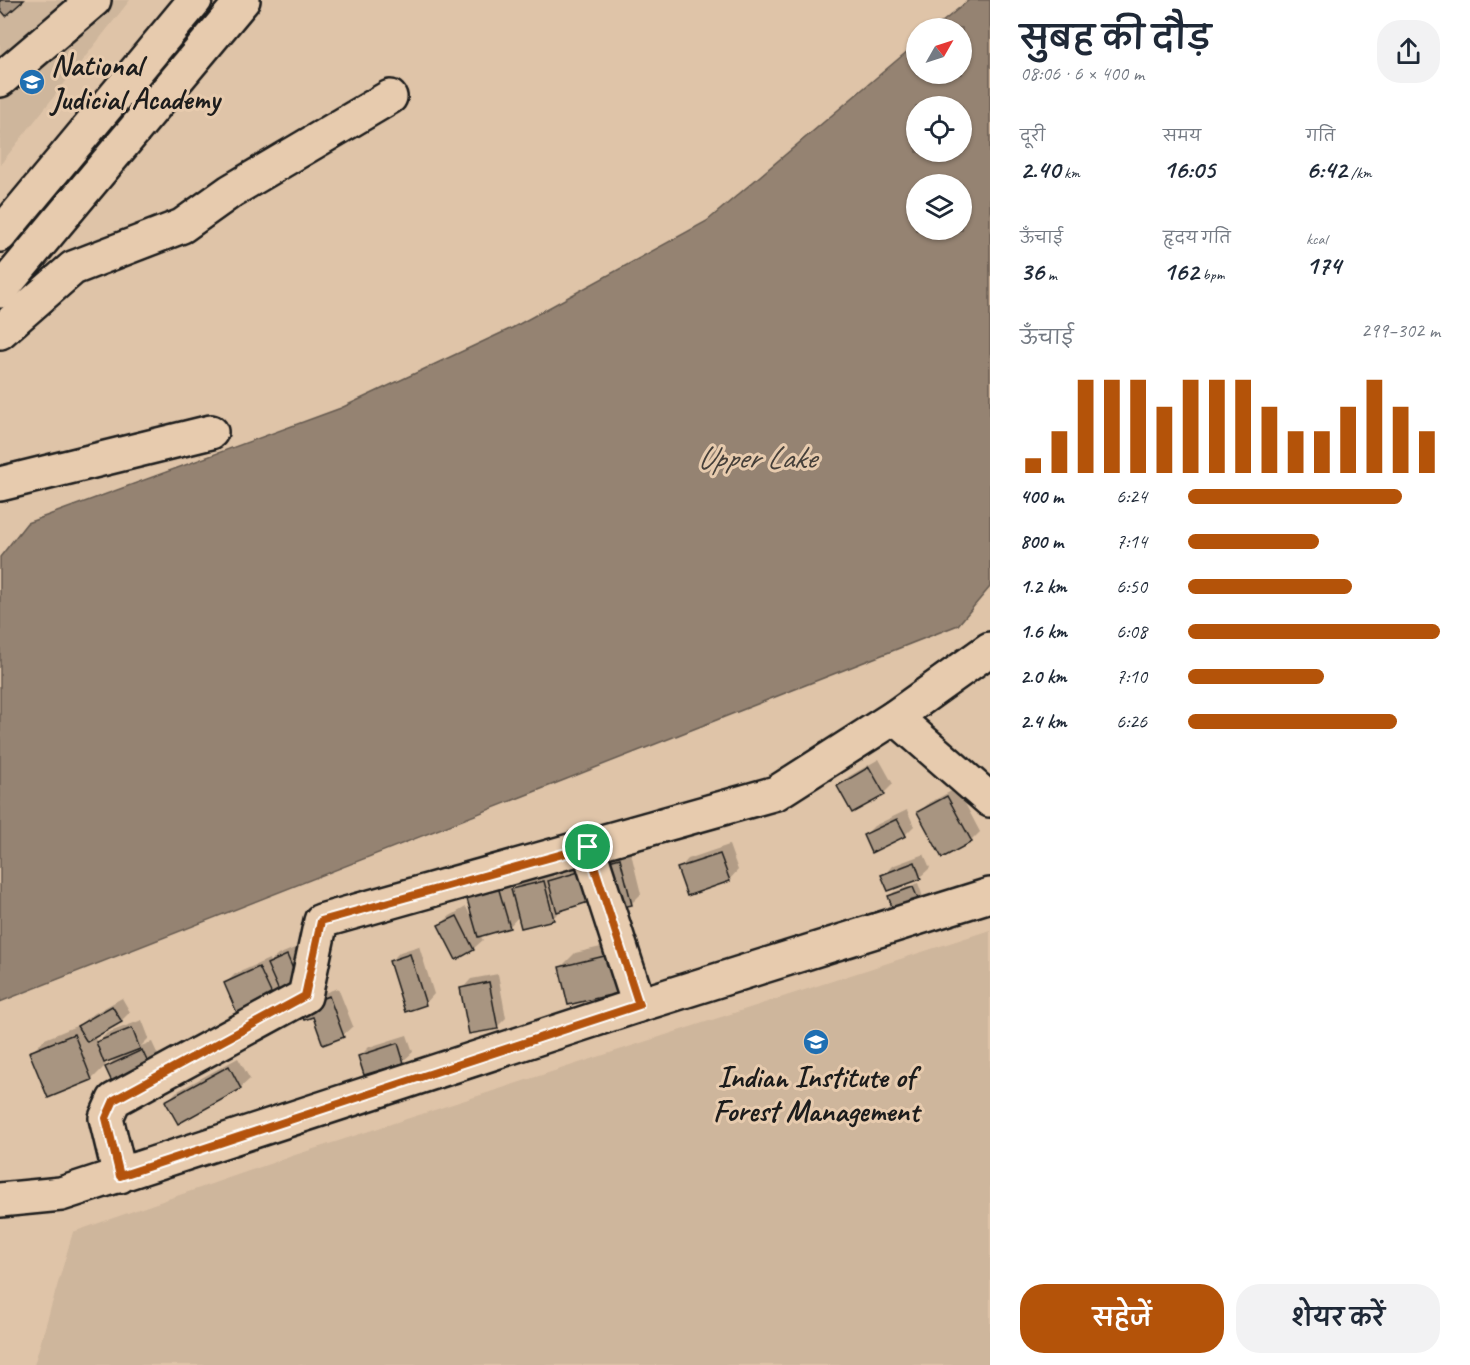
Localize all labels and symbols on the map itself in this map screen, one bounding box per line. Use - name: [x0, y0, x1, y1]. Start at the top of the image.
- north arrow: [906, 18, 972, 84]
- place label: National Judicial Academy: [49, 46, 222, 118]
- school or university icon: National Judicial Academy: [17, 67, 47, 97]
- water label: Upper Lake: [697, 437, 820, 478]
- pin: [562, 821, 613, 872]
- school or university icon: Indian Institute of Forest Management: [801, 1027, 831, 1057]
- place label: Indian Institute of Forest Management: [713, 1058, 922, 1130]

